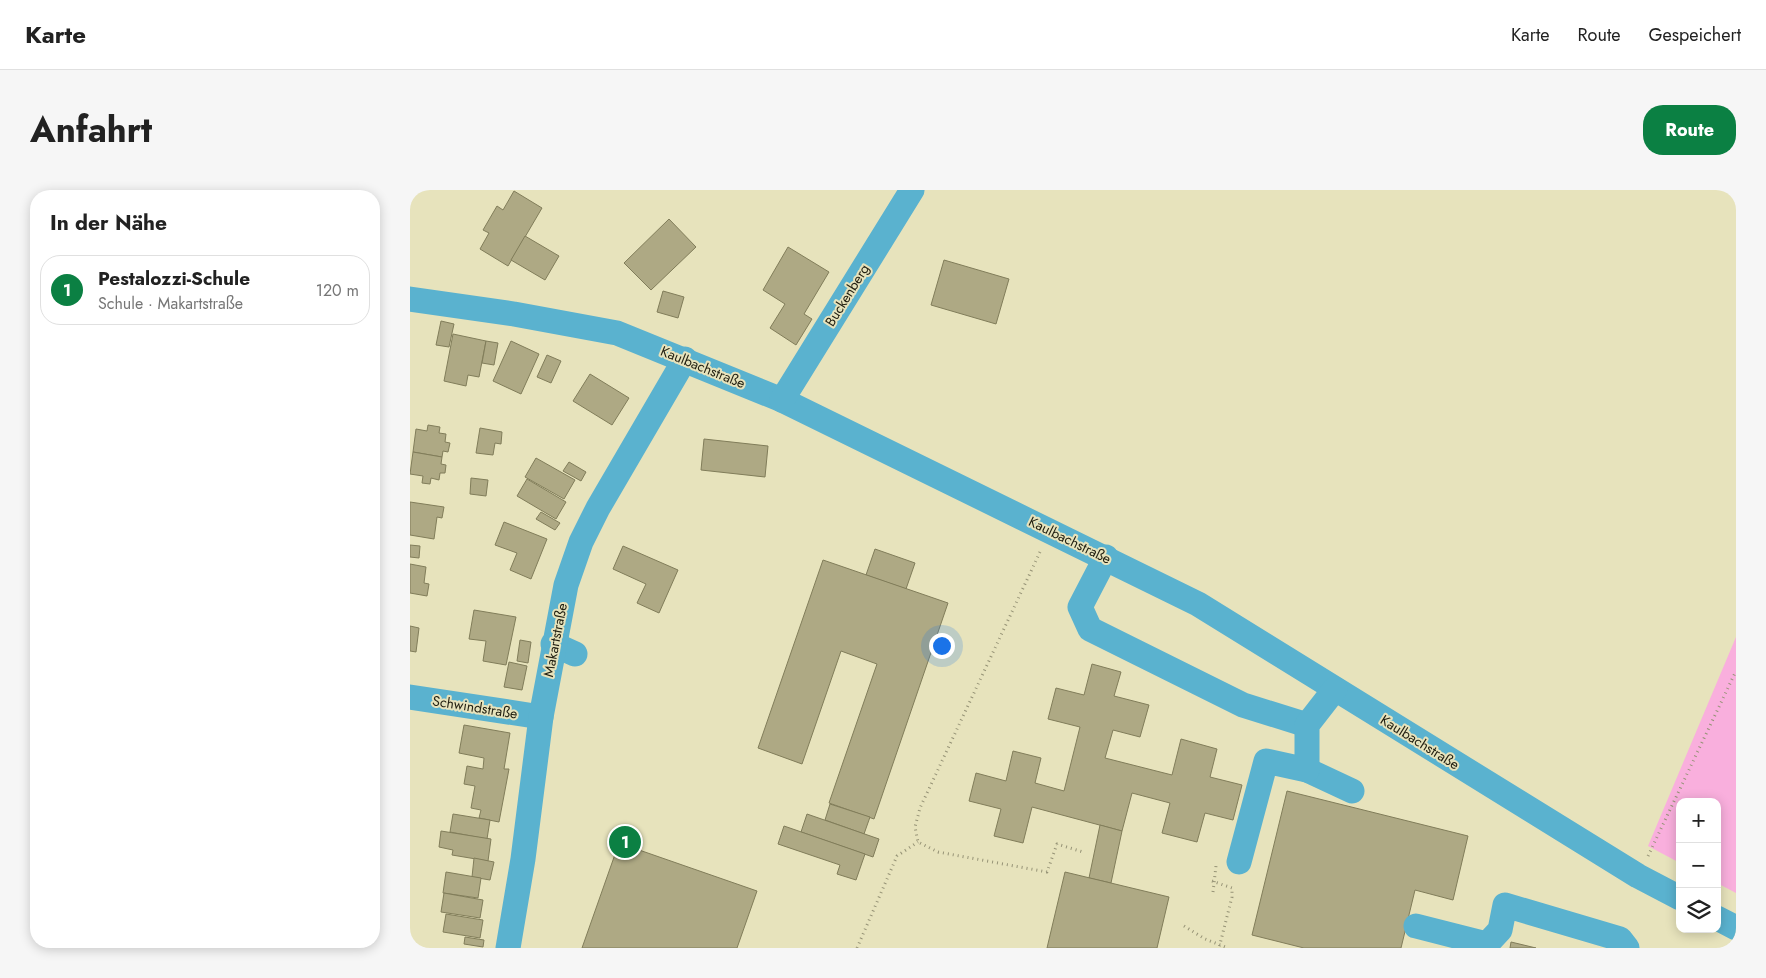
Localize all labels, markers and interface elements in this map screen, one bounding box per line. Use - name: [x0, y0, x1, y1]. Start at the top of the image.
- text: Karte: [25, 17, 86, 52]
- text: Karte: [1511, 22, 1550, 48]
- text: Route: [1578, 22, 1620, 48]
- text: Gespeichert: [1648, 22, 1741, 48]
- text: Anfahrt: [30, 105, 152, 155]
- button: Route: [1643, 105, 1736, 155]
- text: In der Nähe: [50, 208, 167, 238]
- street label: Buckenberg: [820, 260, 874, 330]
- text: Pestalozzi-Schule: [98, 265, 250, 292]
- text: 1: [63, 279, 71, 302]
- text: 120 m: [316, 279, 359, 302]
- text: Schule · Makartstraße: [98, 292, 243, 315]
- street label: Kaulbachstraße: [658, 341, 748, 393]
- street label: Kaulbachstraße: [1025, 511, 1115, 569]
- street label: Makartstraße: [538, 601, 572, 679]
- your location: [929, 633, 955, 659]
- street label: Schwindstraße: [431, 690, 519, 724]
- street label: Kaulbachstraße: [1377, 710, 1463, 774]
- map controls: [1676, 798, 1721, 933]
- button: +: [1676, 798, 1721, 843]
- pin: 1: [609, 823, 641, 861]
- button: −: [1676, 843, 1721, 888]
- button: layers: [1676, 888, 1721, 933]

